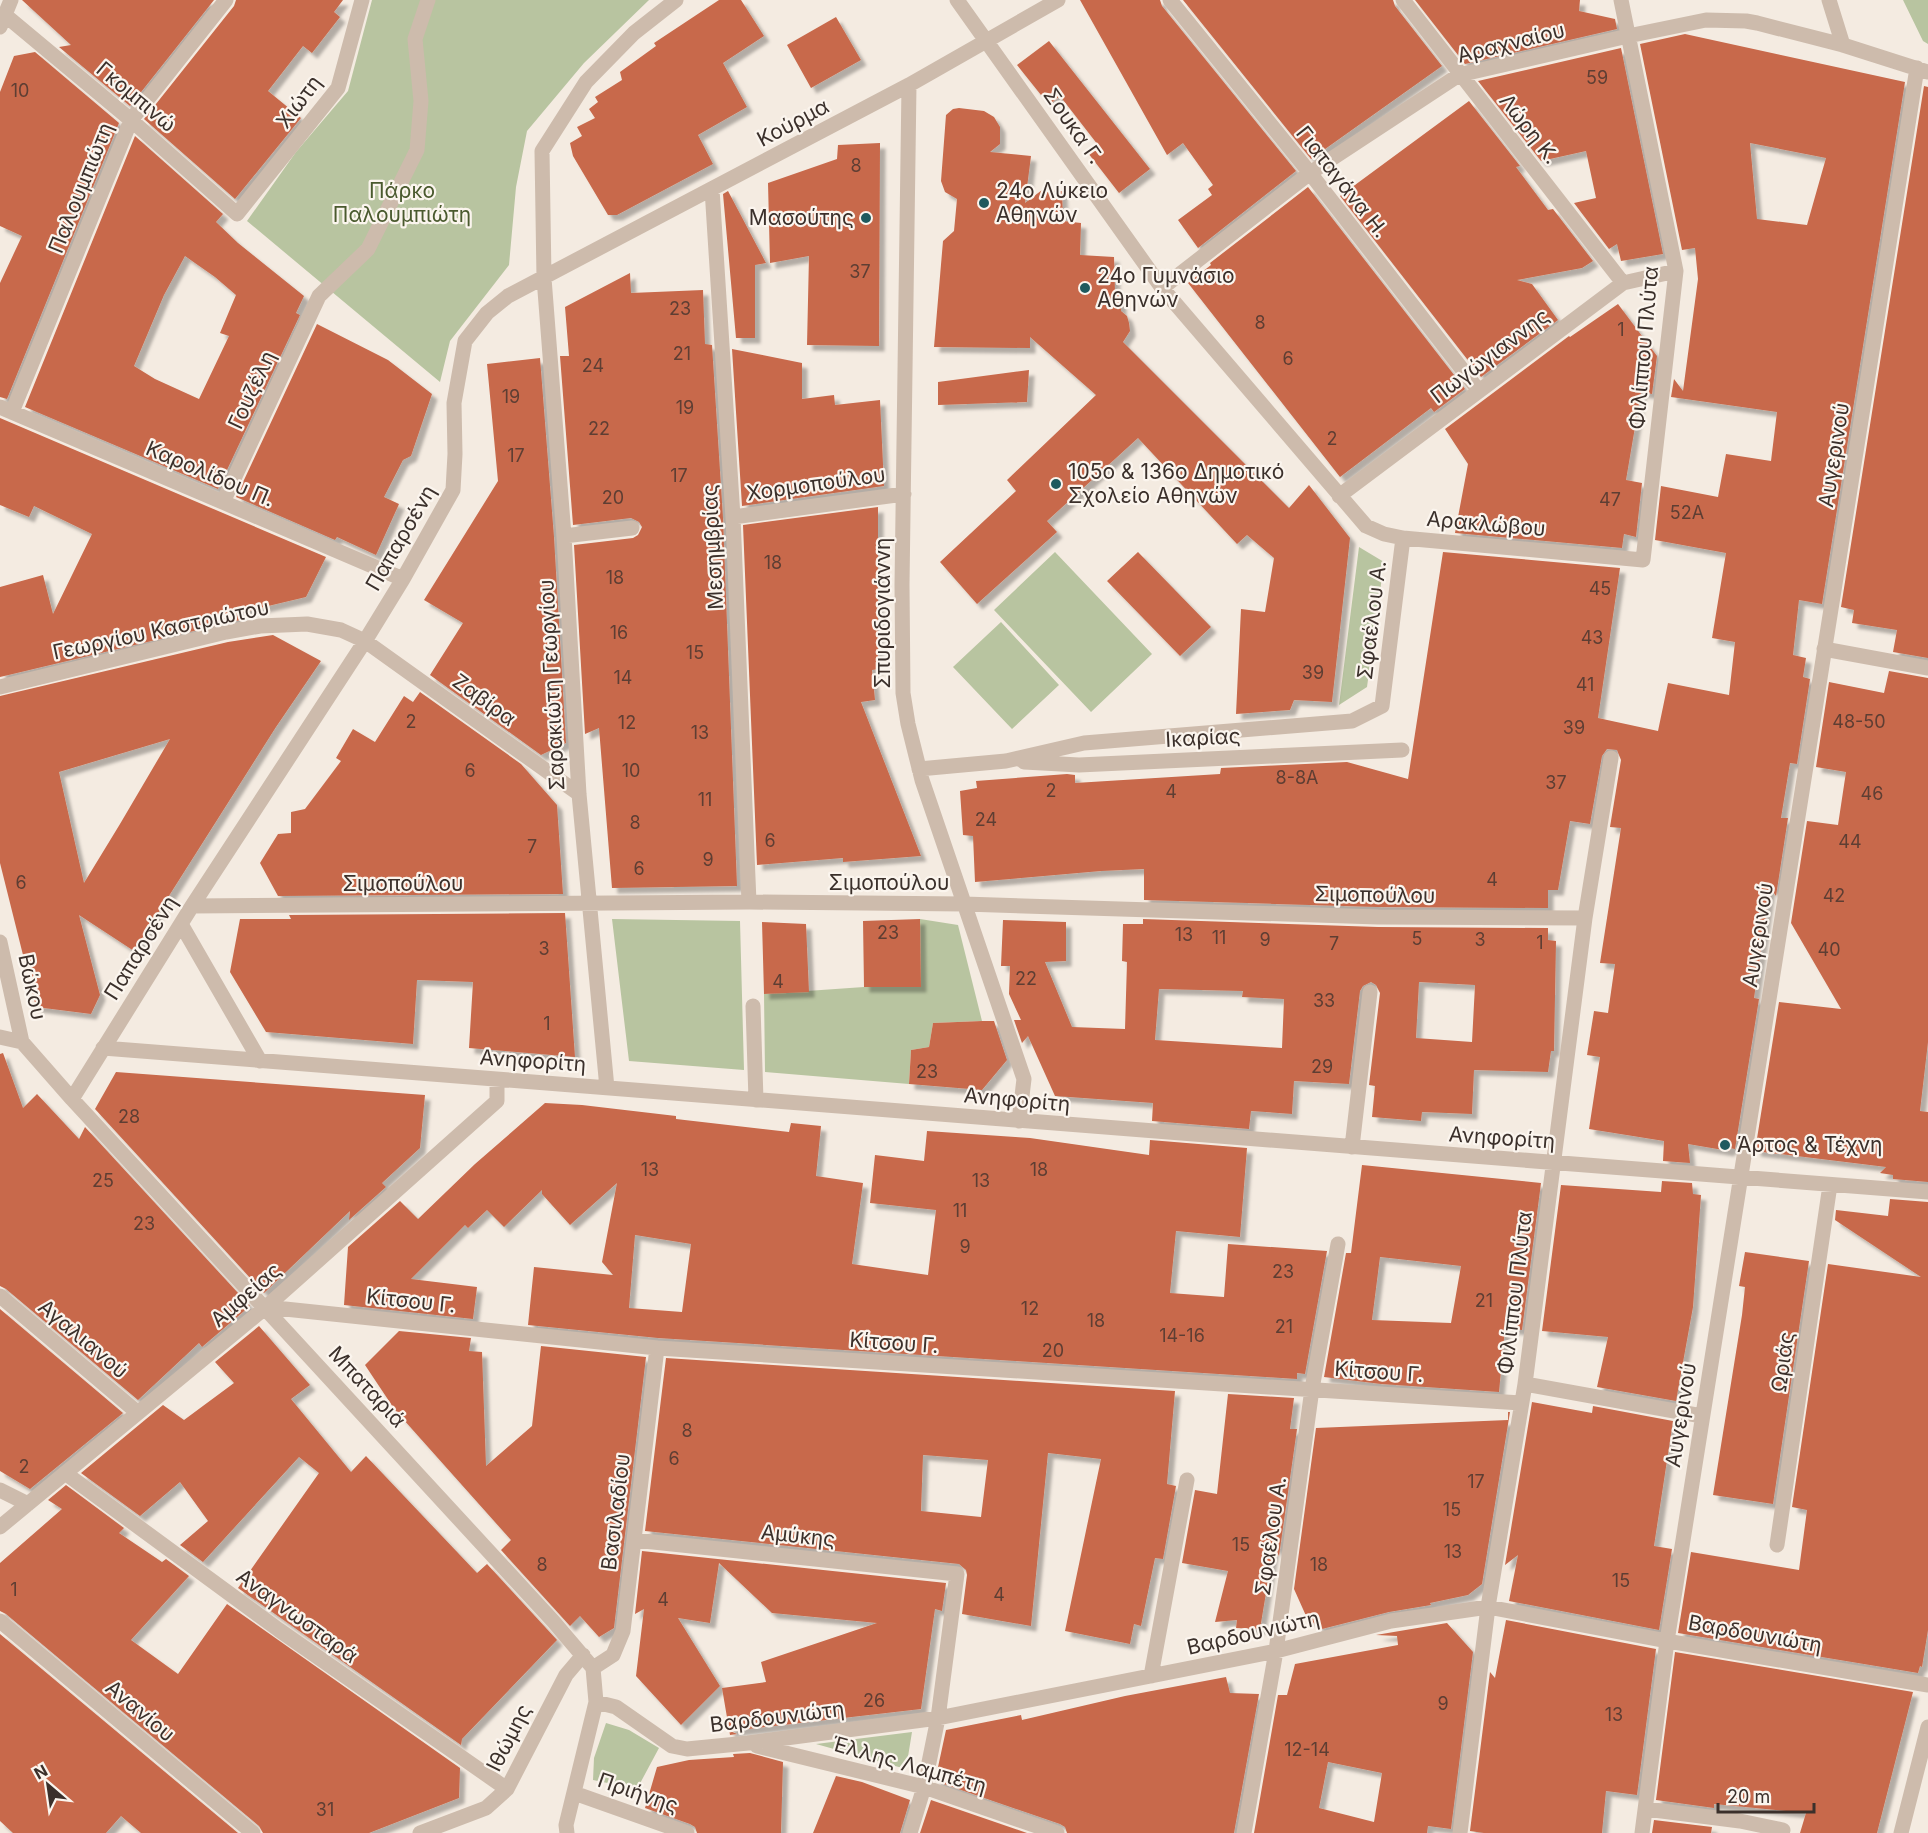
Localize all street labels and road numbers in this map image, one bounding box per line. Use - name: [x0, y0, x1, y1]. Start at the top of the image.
- street label: Αραχναίου: [1455, 17, 1567, 68]
- street label: Γκομπινώ: [92, 56, 181, 137]
- street label: Χιώτη: [271, 70, 327, 133]
- street label: Σουκα Γ.: [1038, 83, 1109, 168]
- street label: Λώρη Κ.: [1494, 89, 1564, 169]
- street label: Κούρμα: [753, 93, 833, 152]
- street label: Παλουμπιώτη: [43, 119, 118, 257]
- street label: Γιαταγάνα Η.: [1291, 121, 1394, 242]
- street label: Φιλίππου Πλύτα: [1624, 265, 1663, 431]
- street label: Πωγώγιαννης: [1426, 303, 1554, 408]
- street label: Γουζέλη: [223, 347, 280, 433]
- street label: Αυγερινού: [1813, 401, 1854, 509]
- street label: Καρολίδου Π.: [142, 435, 278, 512]
- street label: Χορμοπούλου: [745, 461, 887, 506]
- street label: Παπαρσένη: [360, 480, 441, 595]
- street label: Μεσημβρίας: [697, 484, 728, 610]
- street label: Αρακλώβου: [1425, 506, 1547, 541]
- street label: Σπυριδογιάννη: [870, 538, 895, 688]
- street label: Σφαέλου Α.: [1352, 559, 1391, 681]
- street label: Σαρακιώτη Γεωργίου: [533, 579, 570, 791]
- street label: Γεωργίου Καστριώτου: [50, 594, 272, 665]
- street label: Ζαβίρα: [448, 668, 521, 731]
- street label: Ικαρίας: [1165, 723, 1241, 752]
- street label: Σιμοπούλου: [829, 870, 949, 895]
- street label: Σιμοπούλου: [343, 871, 463, 896]
- street label: Σιμοπούλου: [1314, 881, 1436, 908]
- street label: Αυγερινού: [1737, 881, 1778, 989]
- street label: Παπαρσένη: [99, 891, 182, 1004]
- street label: Βώκου: [13, 952, 52, 1022]
- street label: Ανηφορίτη: [479, 1044, 587, 1077]
- street label: Ανηφορίτη: [963, 1082, 1071, 1117]
- street label: Ανηφορίτη: [1448, 1121, 1556, 1154]
- street label: Φιλίππου Πλύτα: [1492, 1210, 1537, 1376]
- street label: Αμφείας: [205, 1257, 286, 1332]
- street label: Κίτσου Γ.: [365, 1283, 457, 1318]
- street label: Αγαλιανού: [33, 1294, 133, 1383]
- street label: Κίτσου Γ.: [849, 1327, 940, 1358]
- street label: Ωριάς: [1766, 1330, 1799, 1394]
- street label: Μπαταριά: [324, 1341, 411, 1432]
- street label: Κίτσου Γ.: [1334, 1356, 1425, 1387]
- street label: Αυγερινού: [1660, 1361, 1701, 1469]
- street label: Βασιλαδίου: [596, 1452, 635, 1572]
- street label: Σφαέλου Α.: [1250, 1475, 1291, 1597]
- street label: Αμύκης: [760, 1519, 836, 1552]
- street label: Αναγνωσταρά: [232, 1563, 363, 1668]
- street label: Βαρδουνιώτη: [1184, 1605, 1322, 1660]
- street label: Βαρδουνιώτη: [1686, 1609, 1824, 1658]
- street label: Ανανίου: [101, 1675, 180, 1747]
- street label: Βαρδουνιώτη: [708, 1696, 846, 1737]
- street label: Ιθώμης: [481, 1700, 536, 1776]
- street label: Έλλης Λαμπέτη: [829, 1730, 989, 1799]
- street label: Πριήνης: [595, 1767, 682, 1818]

